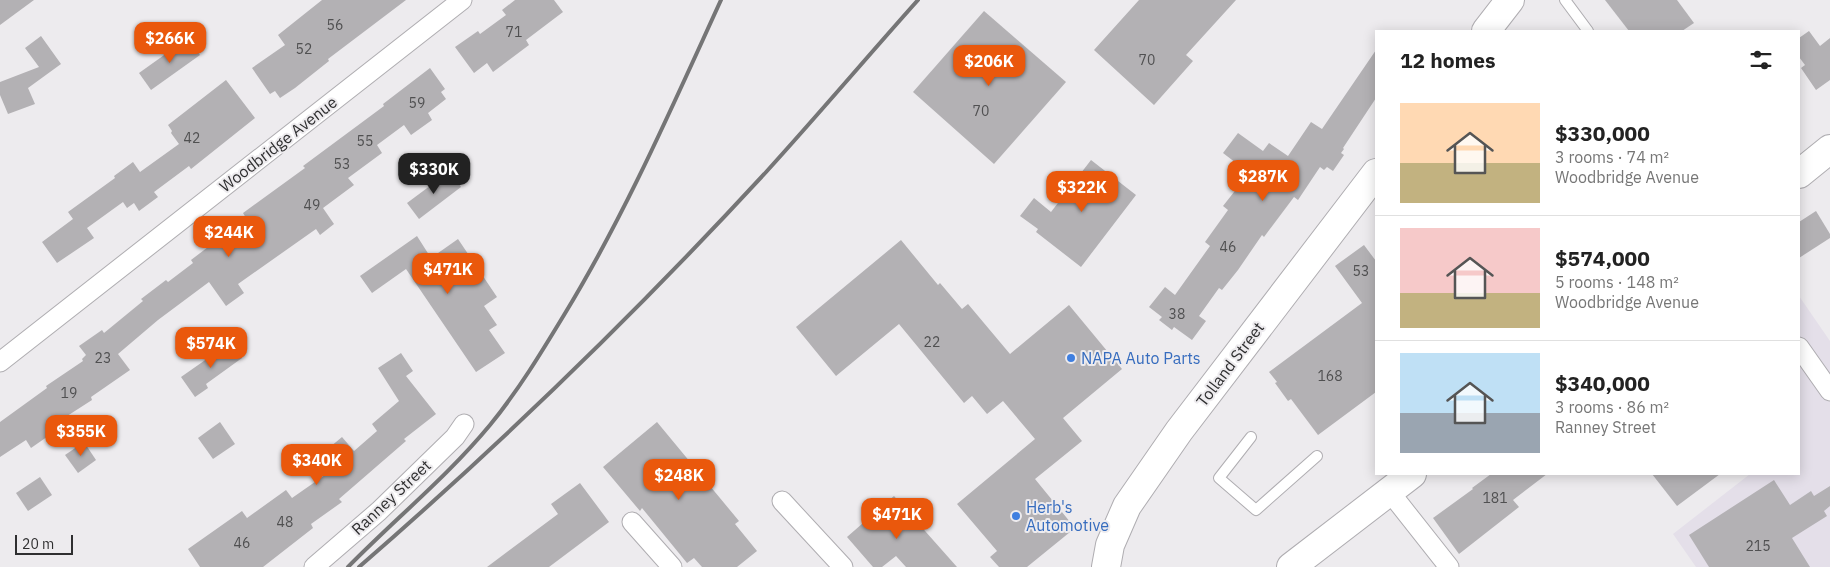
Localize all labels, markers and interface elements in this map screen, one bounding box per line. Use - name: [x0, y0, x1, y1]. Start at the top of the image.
- house number: 56: [327, 16, 343, 34]
- pin: $266K: [135, 22, 205, 64]
- house number: 71: [506, 23, 522, 41]
- text: $266K: [145, 28, 195, 48]
- house number: 52: [296, 40, 312, 58]
- pin: $206K: [954, 44, 1024, 87]
- text: 12 homes: [1400, 46, 1496, 74]
- icon: filters: [1747, 46, 1775, 74]
- text: $206K: [964, 51, 1014, 71]
- house number: 70: [1139, 51, 1155, 69]
- street label: Woodbridge Avenue: [215, 92, 341, 196]
- house number: 59: [409, 94, 425, 112]
- house number: 70: [973, 102, 989, 120]
- text: $330,000: [1555, 119, 1650, 147]
- icon: home: [1440, 123, 1500, 183]
- house number: 42: [184, 129, 200, 147]
- house number: 55: [357, 132, 373, 150]
- text: 3 rooms · 74 m²: [1555, 147, 1669, 167]
- pin: $330K: [399, 152, 469, 195]
- house number: 53: [334, 155, 350, 173]
- text: $330K: [409, 159, 459, 179]
- pin: $287K: [1228, 160, 1298, 202]
- text: $287K: [1238, 166, 1288, 186]
- text: Woodbridge Avenue: [1555, 167, 1699, 187]
- pin: $322K: [1047, 170, 1117, 213]
- text: $322K: [1057, 177, 1107, 197]
- house number: 49: [304, 196, 320, 214]
- pin: $244K: [194, 216, 264, 258]
- text: $244K: [204, 222, 254, 242]
- house number: 46: [1220, 238, 1236, 256]
- text: $574,000: [1555, 244, 1650, 272]
- icon: home: [1440, 248, 1500, 308]
- pin: $471K: [413, 252, 483, 295]
- text: $471K: [423, 259, 473, 279]
- house number: 53: [1353, 262, 1369, 280]
- text: 5 rooms · 148 m²: [1555, 272, 1679, 292]
- text: Woodbridge Avenue: [1555, 292, 1699, 312]
- house number: 38: [1169, 305, 1185, 323]
- street label: Tolland Street: [1192, 318, 1268, 410]
- pin: $574K: [176, 326, 246, 369]
- text: $574K: [186, 333, 236, 353]
- house number: 22: [924, 333, 940, 351]
- place label: NAPA Auto Parts: [1081, 348, 1201, 368]
- house number: 23: [95, 349, 111, 367]
- marker: NAPA Auto Parts: [1065, 352, 1077, 364]
- house number: 168: [1317, 367, 1343, 385]
- text: $340,000: [1555, 369, 1650, 397]
- icon: home: [1440, 373, 1500, 433]
- house number: 19: [61, 384, 77, 402]
- text: 3 rooms · 86 m²: [1555, 397, 1669, 417]
- pin: $355K: [46, 414, 116, 457]
- text: Ranney Street: [1555, 417, 1656, 437]
- text: $355K: [56, 421, 106, 441]
- pin: $340K: [282, 444, 352, 486]
- text: $340K: [292, 450, 342, 470]
- street label: Ranney Street: [347, 455, 435, 539]
- pin: $248K: [644, 458, 714, 501]
- text: $248K: [654, 465, 704, 485]
- house number: 181: [1482, 489, 1508, 507]
- place label: Herb's Automotive: [1026, 497, 1109, 535]
- pin: $471K: [862, 498, 932, 540]
- text: $471K: [872, 504, 922, 524]
- marker: Herb's Automotive: [1010, 510, 1022, 522]
- house number: 48: [277, 513, 293, 531]
- scale bar: [15, 532, 72, 555]
- house number: 46: [234, 534, 250, 552]
- text: 20 m: [22, 535, 54, 553]
- house number: 215: [1745, 537, 1771, 555]

